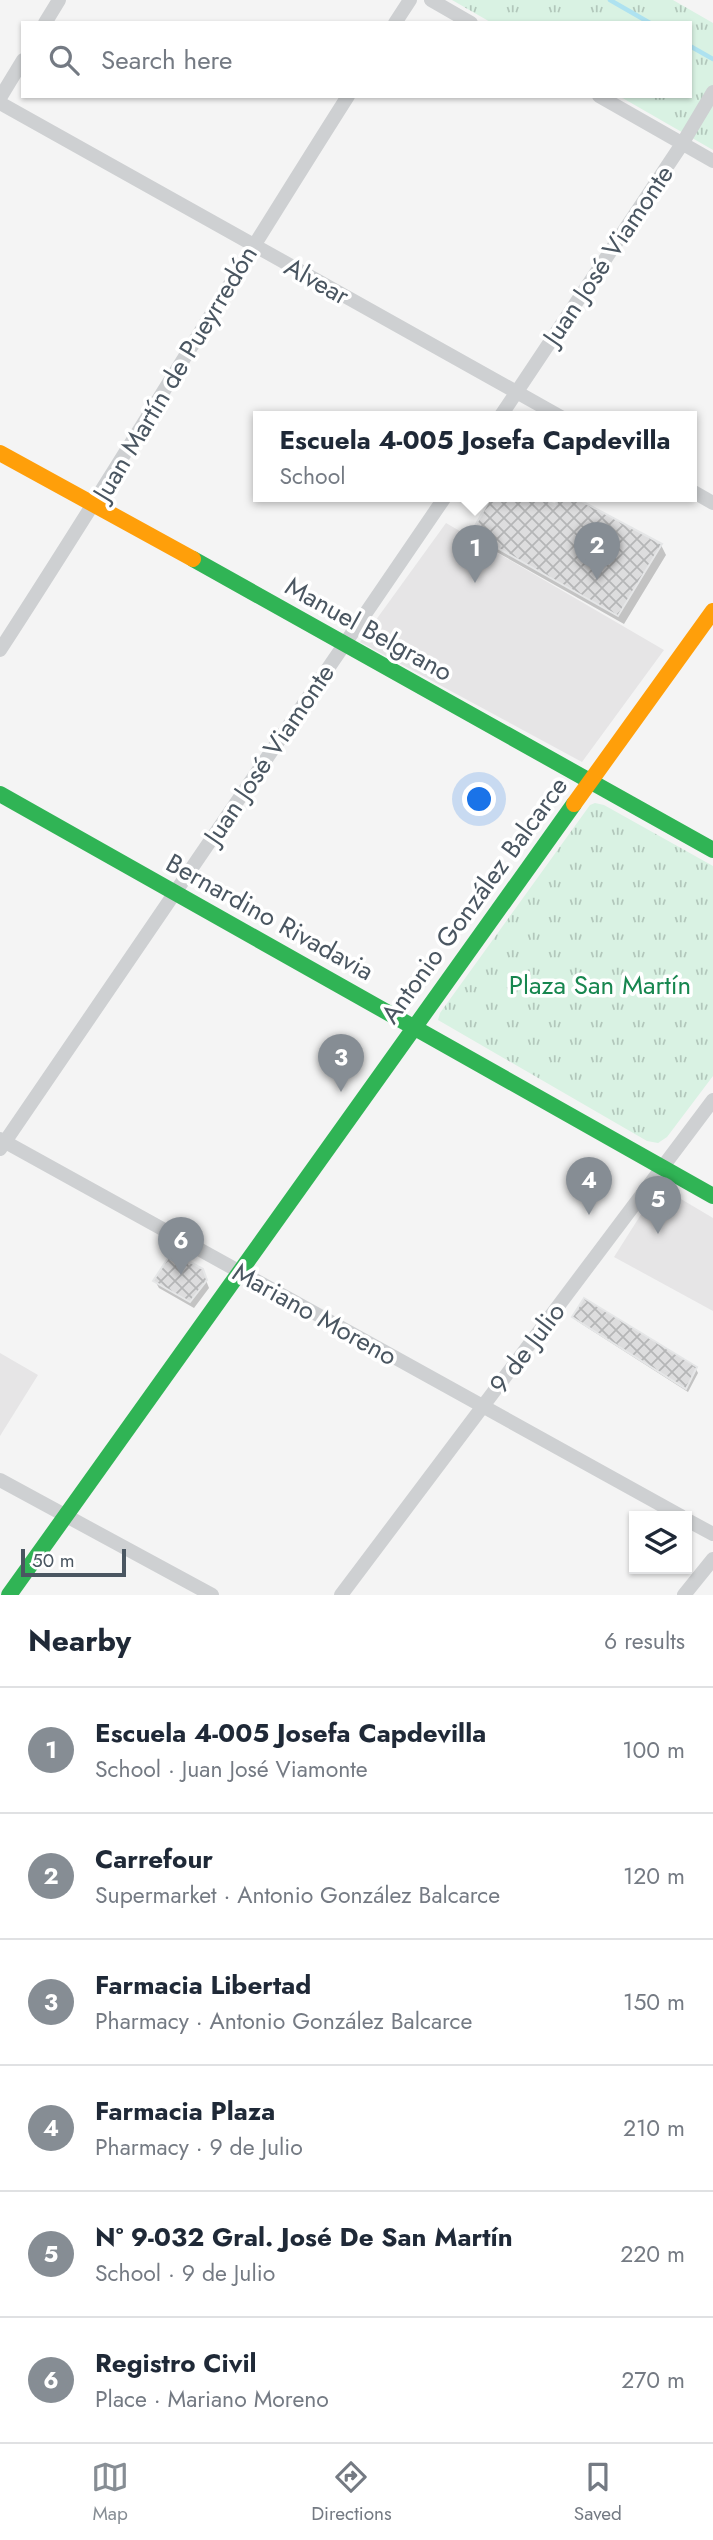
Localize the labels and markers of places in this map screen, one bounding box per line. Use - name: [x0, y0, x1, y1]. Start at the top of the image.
- pin: 2: [574, 522, 620, 580]
- pin: 1: [452, 525, 498, 583]
- pin: 3: [318, 1034, 364, 1092]
- pin: 4: [566, 1157, 612, 1215]
- pin: 5: [635, 1176, 681, 1234]
- pin: 6: [158, 1217, 204, 1275]

